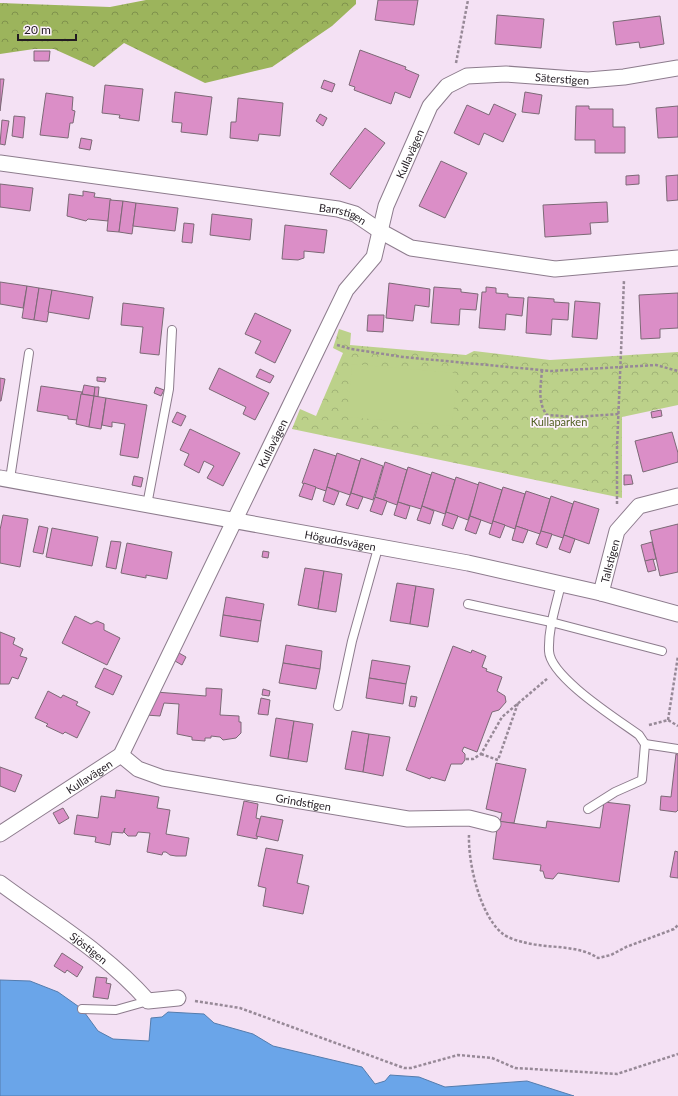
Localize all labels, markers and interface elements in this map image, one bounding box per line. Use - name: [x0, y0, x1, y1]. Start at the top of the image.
- scale bar: [18, 16, 76, 42]
- text: 20 m: [24, 22, 51, 37]
- street label: Säterstigen: [535, 70, 590, 87]
- street label: Kullavägen: [393, 127, 426, 180]
- street label: Barrstigen: [318, 200, 369, 227]
- park label: Kullaparken: [531, 415, 587, 428]
- street label: Kullavägen: [255, 417, 289, 469]
- street label: Höguddsvägen: [304, 527, 377, 553]
- street label: Tallstigen: [597, 538, 621, 584]
- street label: Kullavägen: [63, 756, 114, 796]
- street label: Grindstigen: [275, 790, 332, 813]
- street label: Sjöstigen: [68, 929, 111, 966]

